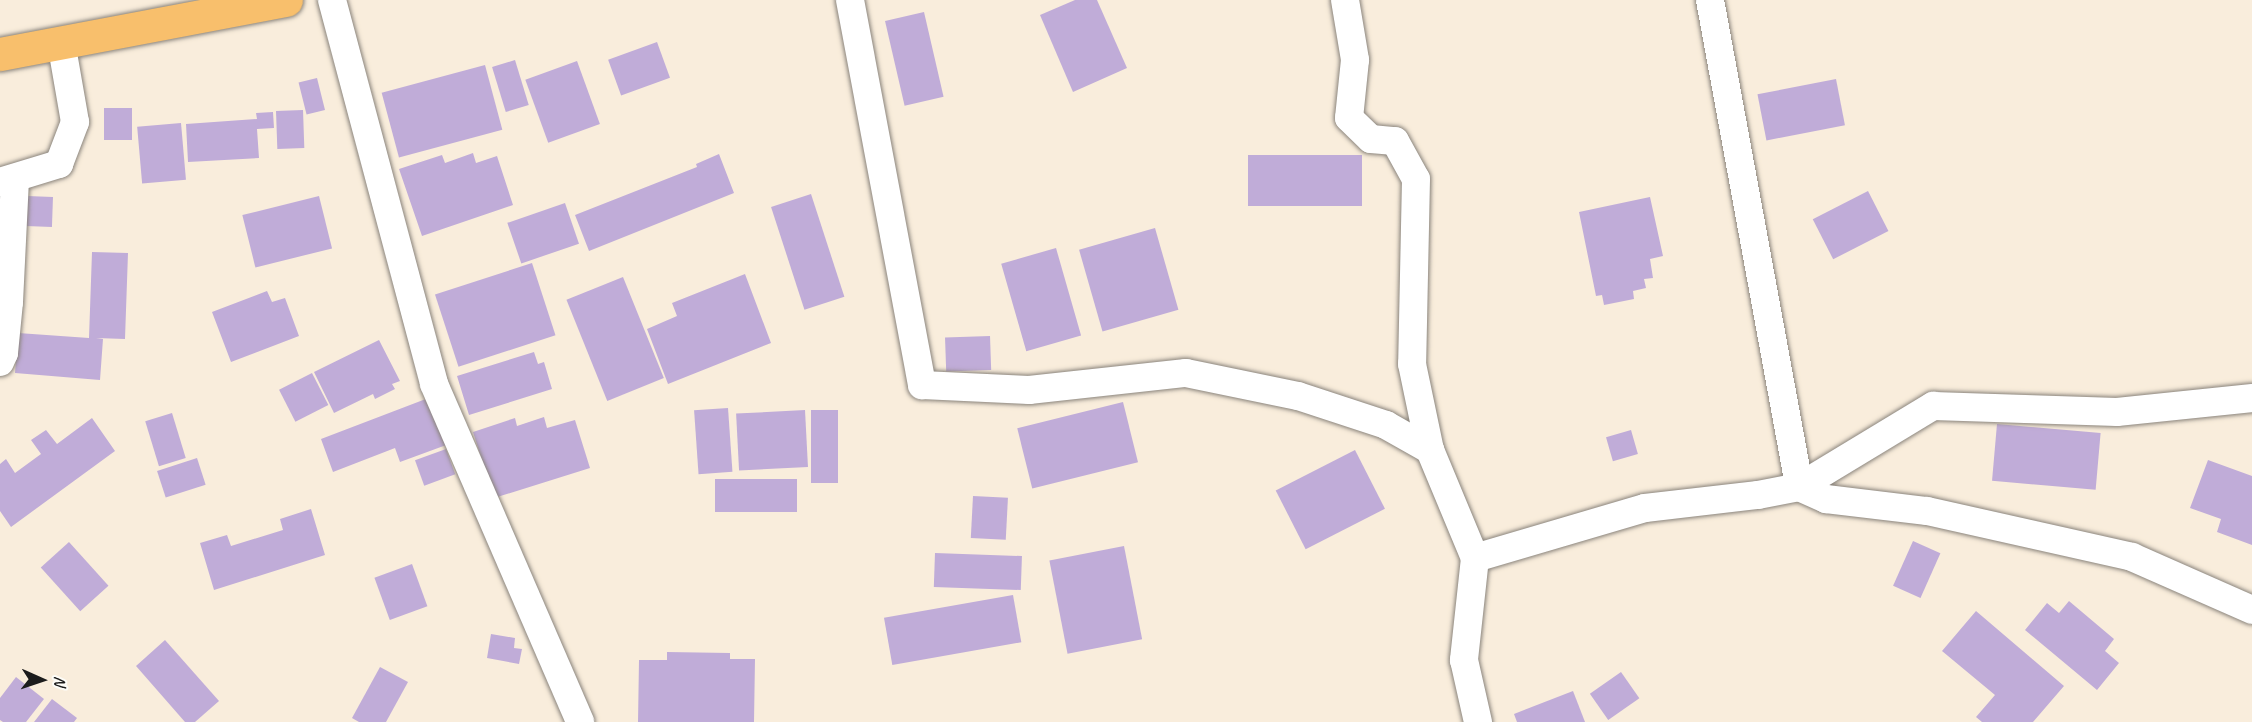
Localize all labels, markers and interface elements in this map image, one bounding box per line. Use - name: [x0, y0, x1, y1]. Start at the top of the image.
- north arrow: [12, 650, 72, 710]
- text: N: [50, 675, 70, 686]

